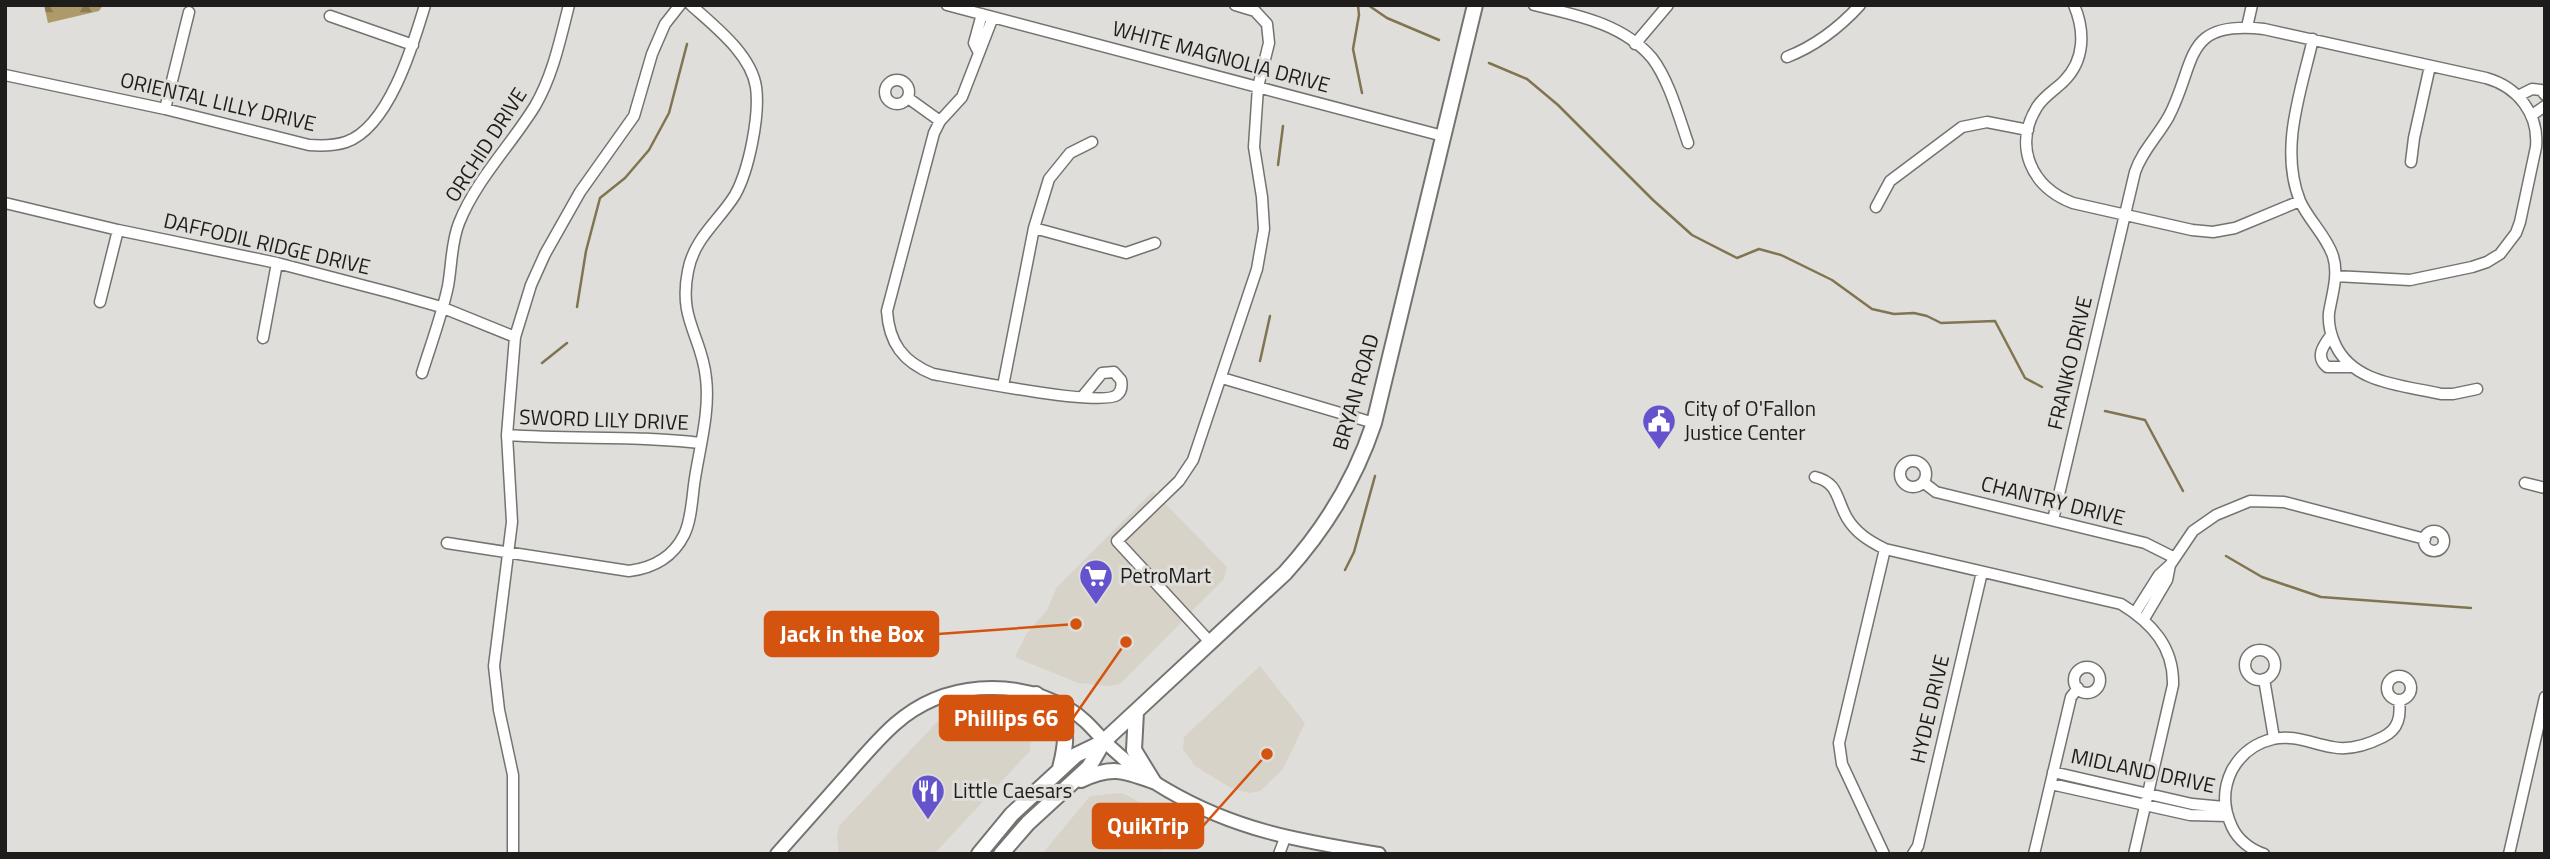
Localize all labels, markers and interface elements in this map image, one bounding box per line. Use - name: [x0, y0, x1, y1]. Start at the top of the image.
- street label: WHITE MAGNOLIA DRIVE: [1109, 12, 1334, 100]
- street label: ORIENTAL LILLY DRIVE: [117, 63, 319, 139]
- street label: ORCHID DRIVE: [436, 81, 534, 208]
- street label: DAFFODIL RIDGE DRIVE: [161, 204, 374, 282]
- street label: FRANKO DRIVE: [2038, 293, 2100, 433]
- street label: BRYAN ROAD: [1323, 330, 1387, 454]
- place label: City of O'Fallon Justice Center: [1684, 392, 1816, 448]
- street label: SWORD LILY DRIVE: [519, 400, 689, 438]
- public building icon: City of O'Fallon Justice Center: [1640, 402, 1678, 451]
- street label: CHANTRY DRIVE: [1978, 467, 2129, 533]
- supermarket icon: PetroMart: [1077, 557, 1115, 606]
- place label: PetroMart: [1120, 559, 1212, 591]
- callout: Jack in the Box: [765, 612, 938, 656]
- text: Jack in the Box: [780, 616, 924, 651]
- street label: HYDE DRIVE: [1901, 651, 1957, 766]
- callout: Phillips 66: [940, 696, 1073, 740]
- text: Phillips 66: [954, 700, 1058, 735]
- street label: MIDLAND DRIVE: [2068, 739, 2218, 801]
- restaurant icon: Little Caesars: [909, 772, 947, 821]
- place label: Little Caesars: [953, 774, 1072, 806]
- callout: QuikTrip: [1093, 804, 1203, 848]
- text: QuikTrip: [1107, 808, 1189, 843]

